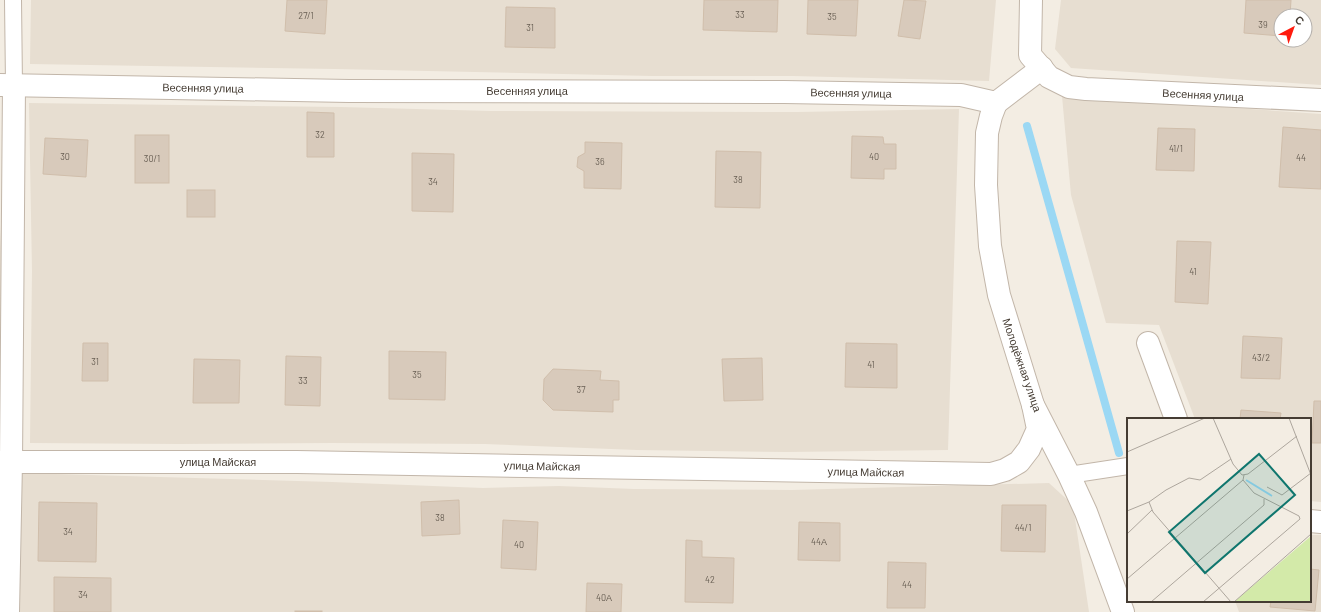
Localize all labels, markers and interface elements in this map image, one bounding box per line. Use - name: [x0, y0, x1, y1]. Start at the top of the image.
- north arrow: [1273, 8, 1313, 48]
- house number: 33: [735, 9, 745, 20]
- house number: 27/1: [298, 10, 314, 21]
- house number: 35: [827, 11, 837, 22]
- text: С: [1293, 13, 1307, 28]
- house number: 39: [1258, 19, 1268, 30]
- house number: 31: [526, 22, 534, 33]
- street label: Весенняя улица: [162, 80, 245, 95]
- street label: Весенняя улица: [486, 84, 569, 97]
- street label: Весенняя улица: [810, 85, 893, 100]
- street label: Весенняя улица: [1162, 86, 1245, 103]
- house number: 32: [315, 129, 325, 140]
- house number: 41/1: [1169, 143, 1183, 154]
- house number: 30: [60, 151, 70, 162]
- house number: 40: [869, 151, 879, 162]
- house number: 44: [1296, 152, 1306, 163]
- house number: 30/1: [144, 153, 160, 164]
- house number: 36: [595, 156, 605, 167]
- house number: 38: [733, 174, 743, 185]
- house number: 34: [428, 176, 438, 187]
- house number: 41: [1189, 266, 1197, 277]
- street label: Молодёжная улица: [1000, 316, 1045, 414]
- house number: 43/2: [1252, 352, 1270, 363]
- house number: 31: [91, 356, 99, 367]
- house number: 41: [867, 359, 875, 370]
- house number: 35: [412, 369, 422, 380]
- house number: 33: [298, 375, 308, 386]
- house number: 37: [577, 384, 586, 395]
- inset map: [1127, 418, 1311, 602]
- street label: улица Майская: [180, 455, 256, 468]
- street label: улица Майская: [504, 458, 580, 473]
- street label: улица Майская: [828, 464, 904, 479]
- house number: 38: [435, 512, 445, 523]
- house number: 44/1: [1015, 522, 1031, 533]
- house number: 34: [63, 526, 73, 537]
- house number: 44А: [811, 536, 827, 547]
- house number: 40: [514, 539, 524, 550]
- house number: 42: [705, 574, 715, 585]
- house number: 44: [902, 579, 912, 590]
- house number: 34: [78, 589, 88, 600]
- house number: 40А: [596, 592, 612, 603]

